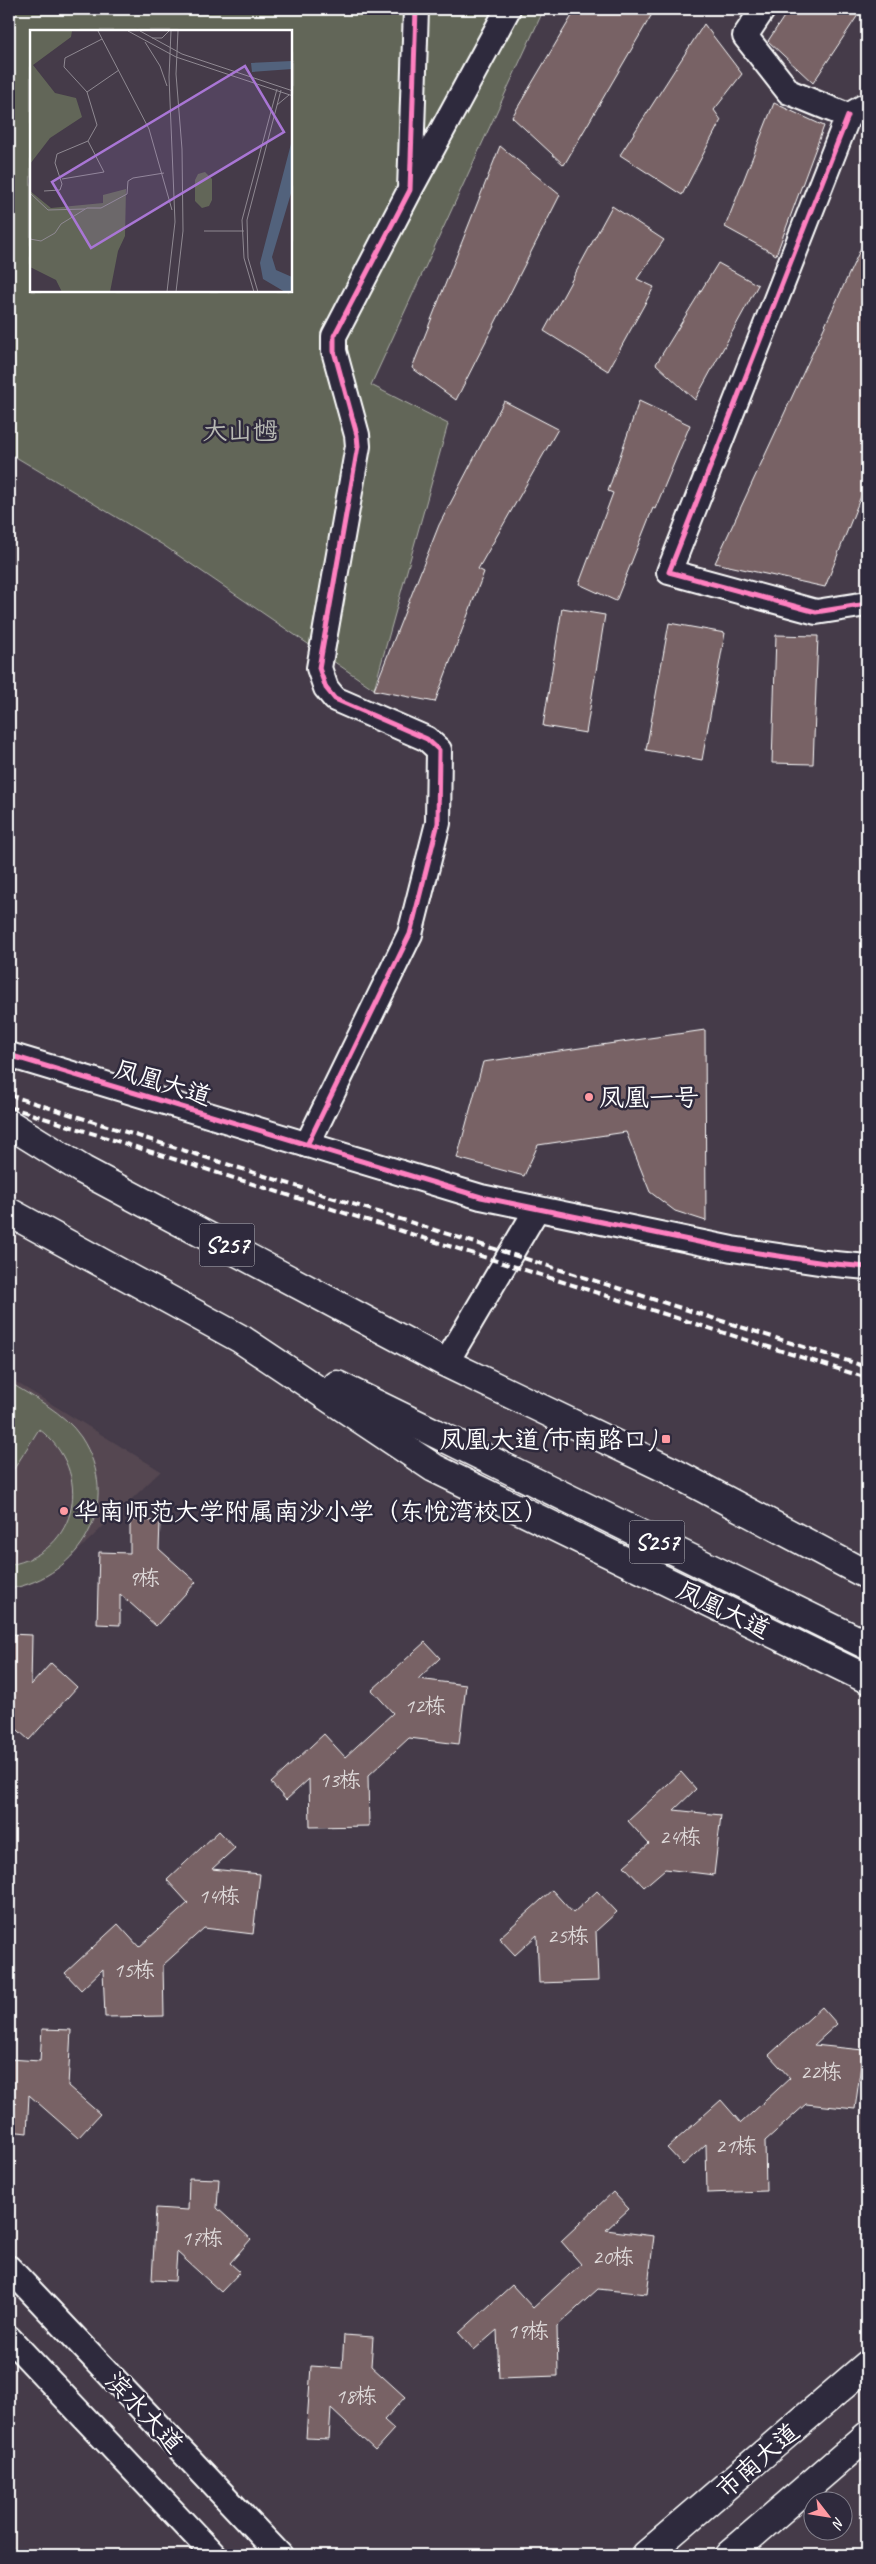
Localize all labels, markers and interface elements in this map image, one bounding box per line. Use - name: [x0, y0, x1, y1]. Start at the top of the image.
- inset map: [30, 30, 292, 292]
- park label: 大山乸: [202, 415, 278, 447]
- street label: 凤凰大道: [110, 1053, 215, 1113]
- place label: 凤凰一号: [599, 1082, 699, 1114]
- marker: 凤凰一号: [583, 1091, 595, 1103]
- road number: S257: [200, 1224, 254, 1266]
- place label: 凤凰大道(市南路口): [439, 1424, 658, 1456]
- marker: 凤凰大道(市南路口): [660, 1433, 672, 1445]
- place label: 华南师范大学附属南沙小学（东悦湾校区）: [74, 1496, 549, 1528]
- marker: 华南师范大学附属南沙小学（东悦湾校区）: [58, 1505, 70, 1517]
- road number: S257: [630, 1520, 684, 1564]
- house number: 9栋: [128, 1564, 160, 1592]
- street label: 凤凰大道: [672, 1574, 776, 1646]
- house number: 12栋: [404, 1692, 446, 1720]
- house number: 13栋: [319, 1766, 361, 1794]
- house number: 24栋: [659, 1823, 701, 1851]
- house number: 14栋: [198, 1882, 240, 1910]
- house number: 25栋: [547, 1922, 589, 1950]
- house number: 15栋: [113, 1956, 155, 1984]
- house number: 22栋: [800, 2058, 842, 2086]
- house number: 21栋: [715, 2132, 757, 2160]
- house number: 17栋: [181, 2224, 223, 2252]
- house number: 20栋: [592, 2243, 634, 2271]
- house number: 19栋: [507, 2317, 549, 2345]
- street label: 滨水大道: [98, 2365, 190, 2460]
- house number: 18栋: [335, 2382, 377, 2410]
- street label: 市南大道: [709, 2416, 806, 2506]
- north arrow: [804, 2492, 854, 2542]
- text: N: [828, 2514, 848, 2533]

